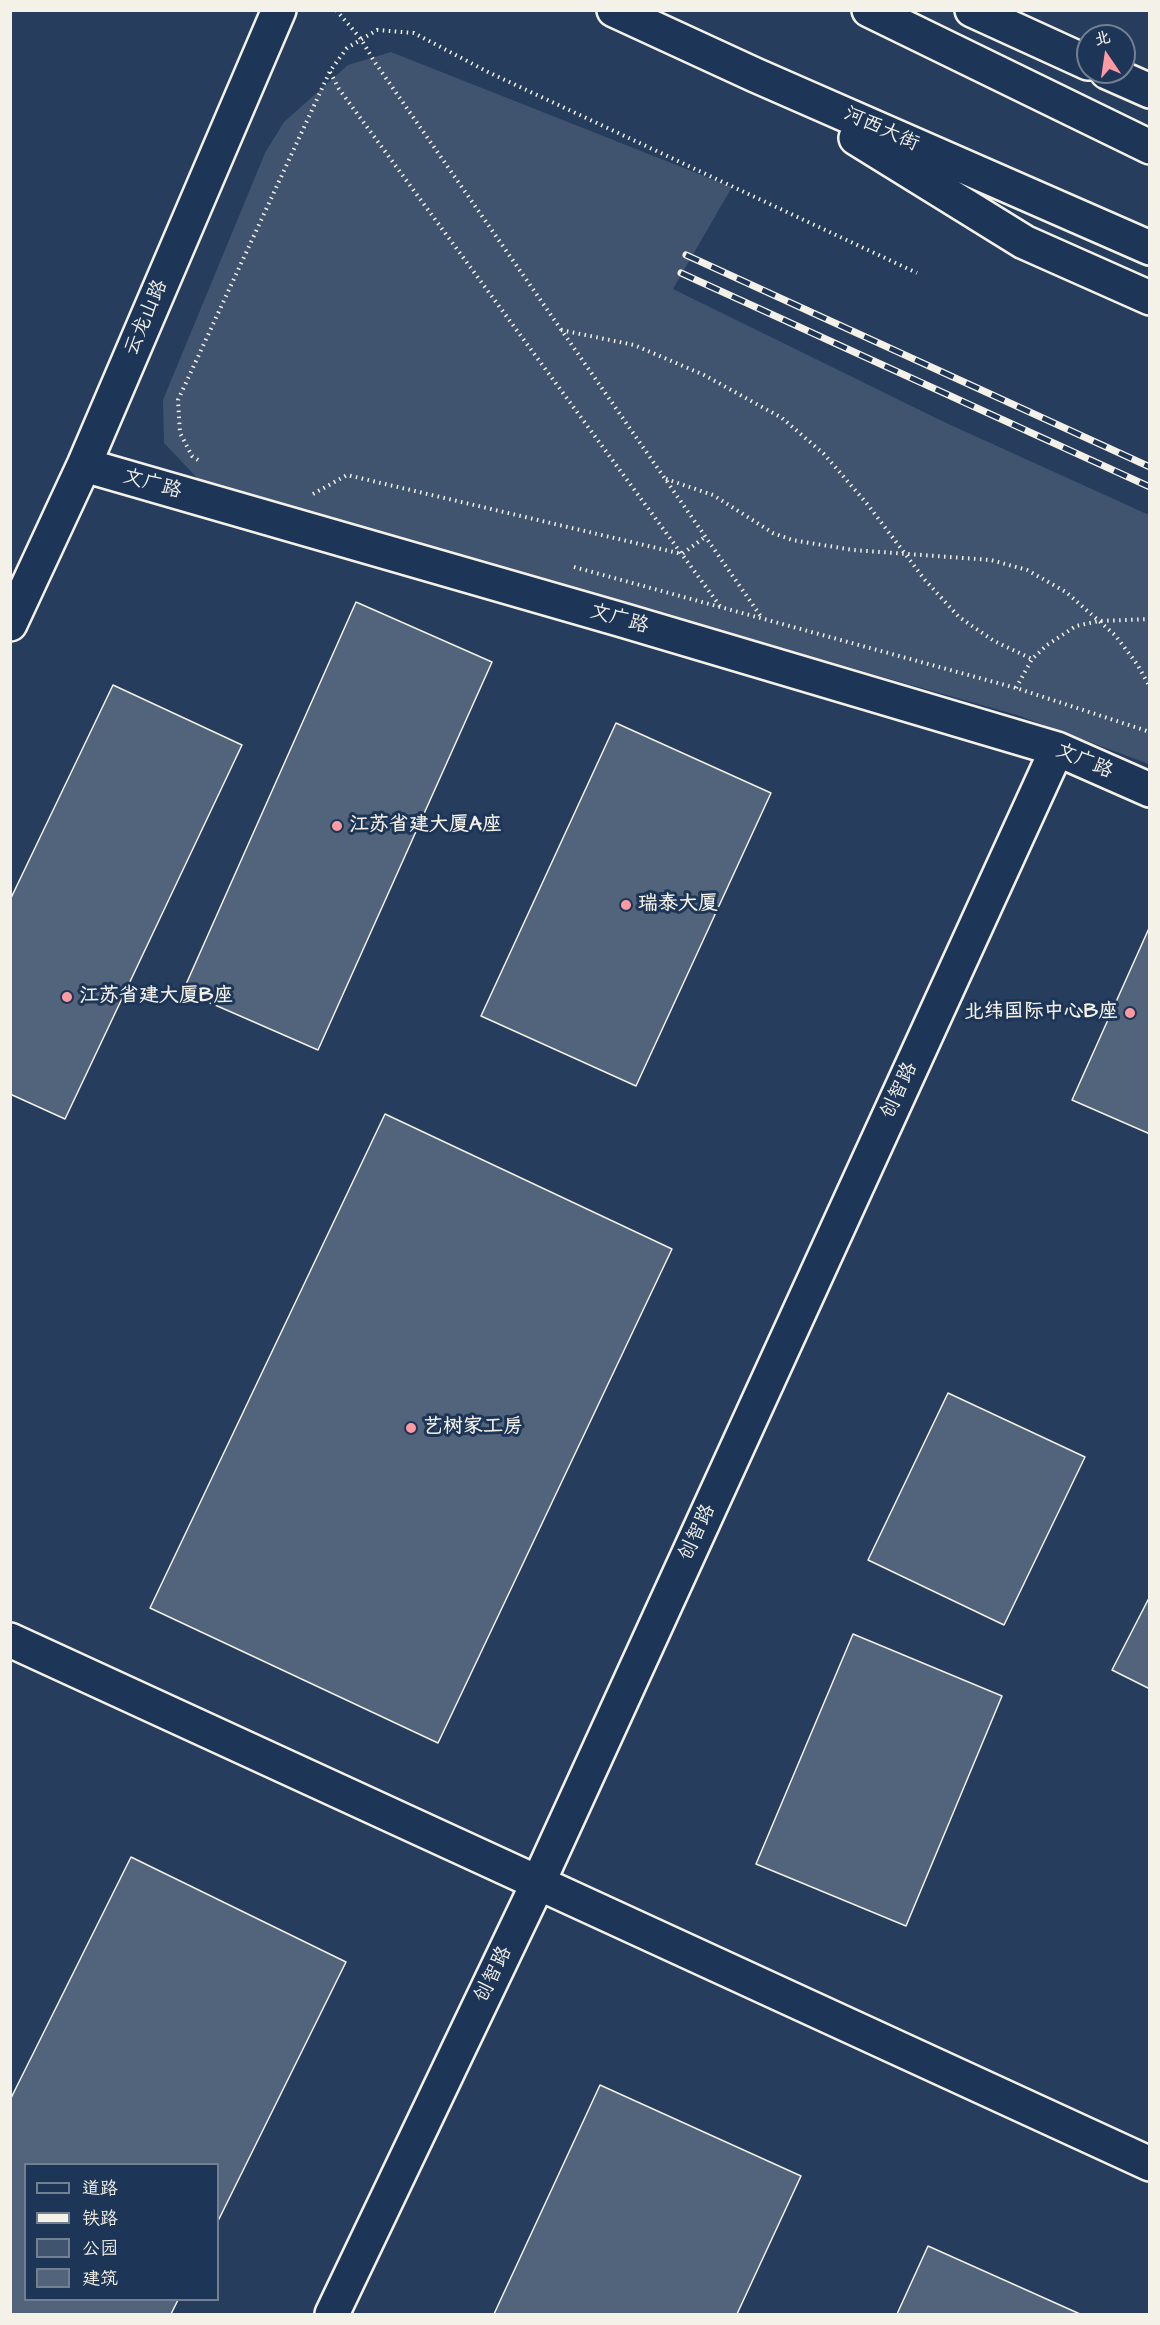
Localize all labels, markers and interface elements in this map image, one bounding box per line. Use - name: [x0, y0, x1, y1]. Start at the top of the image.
- north arrow: [1076, 24, 1136, 84]
- text: 北: [1092, 26, 1113, 51]
- street label: 河西大街: [840, 103, 922, 157]
- street label: 云龙山路: [120, 276, 174, 360]
- street label: 文广路: [120, 465, 184, 505]
- street label: 文广路: [587, 600, 651, 640]
- street label: 文广路: [1052, 739, 1116, 785]
- place label: 江苏省建大厦A座: [349, 814, 502, 838]
- marker: 江苏省建大厦A座: [330, 819, 344, 833]
- place label: 瑞泰大厦: [638, 893, 718, 917]
- marker: 瑞泰大厦: [619, 898, 633, 912]
- place label: 江苏省建大厦B座: [79, 985, 233, 1009]
- marker: 江苏省建大厦B座: [60, 990, 74, 1004]
- place label: 北纬国际中心B座: [964, 1001, 1118, 1025]
- marker: 北纬国际中心B座: [1123, 1006, 1137, 1020]
- street label: 创智路: [876, 1059, 924, 1123]
- place label: 艺树家工房: [423, 1416, 523, 1440]
- marker: 艺树家工房: [404, 1421, 418, 1435]
- street label: 创智路: [674, 1501, 722, 1565]
- street label: 创智路: [470, 1943, 518, 2007]
- legend: [24, 2163, 219, 2301]
- text: 道路: [82, 2176, 118, 2201]
- text: 铁路: [82, 2206, 118, 2231]
- text: 公园: [82, 2236, 118, 2261]
- text: 建筑: [82, 2266, 118, 2291]

